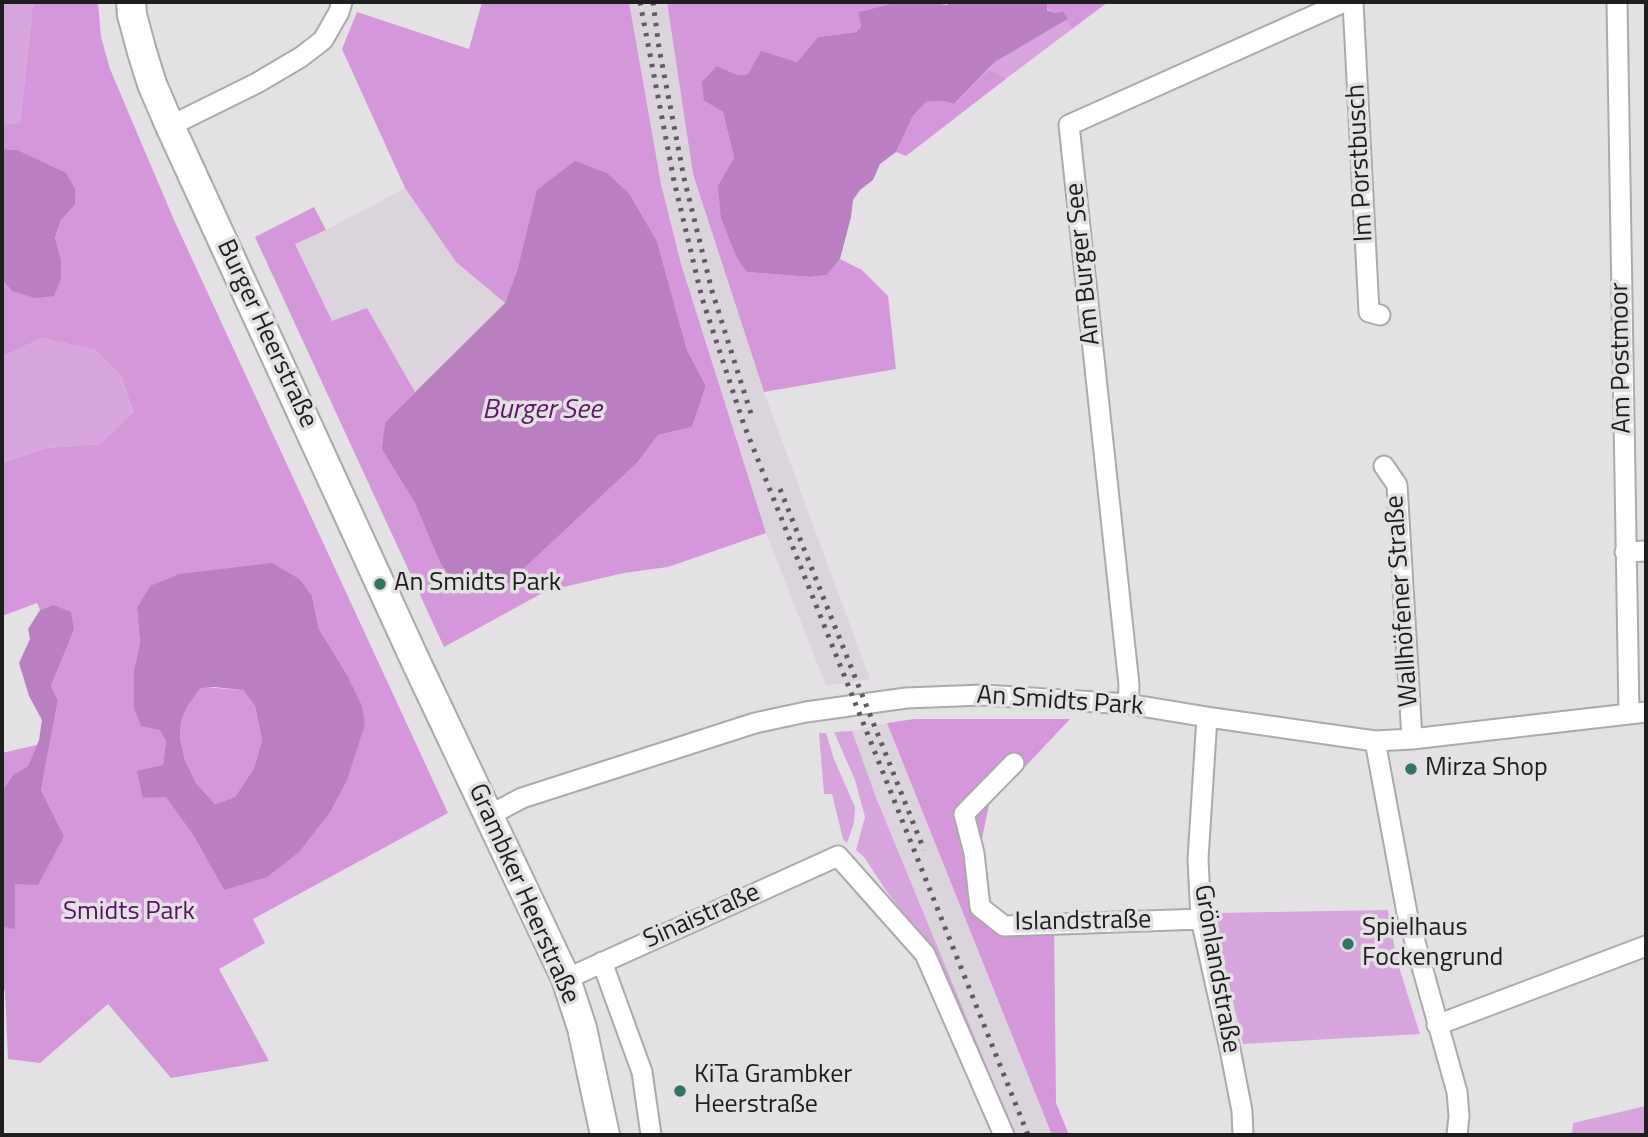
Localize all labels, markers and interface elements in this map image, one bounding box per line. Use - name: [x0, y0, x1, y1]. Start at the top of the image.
- street label: Im Porstbusch: [1341, 83, 1381, 243]
- street label: Am Burger See: [1060, 181, 1108, 347]
- street label: Burger Heerstraße: [209, 235, 323, 433]
- street label: Am Postmoor: [1605, 282, 1639, 434]
- water label: Burger See: [482, 394, 602, 428]
- street label: Wallhöfener Straße: [1380, 494, 1426, 708]
- place label: An Smidts Park: [394, 568, 561, 600]
- marker: An Smidts Park: [372, 576, 388, 592]
- street label: An Smidts Park: [976, 681, 1144, 723]
- place label: Mirza Shop: [1425, 753, 1548, 785]
- marker: Mirza Shop: [1403, 761, 1419, 777]
- street label: Grambker Heerstraße: [460, 779, 586, 1009]
- street label: Sinaistraße: [639, 878, 765, 956]
- street label: Grönlandstraße: [1186, 882, 1246, 1056]
- park label: Smidts Park: [63, 897, 195, 929]
- street label: Islandstraße: [1014, 905, 1152, 939]
- place label: Spielhaus Fockengrund: [1362, 913, 1503, 974]
- marker: Spielhaus Fockengrund: [1340, 936, 1356, 952]
- place label: KiTa Grambker Heerstraße: [694, 1060, 852, 1122]
- marker: KiTa Grambker Heerstraße: [672, 1083, 688, 1099]

